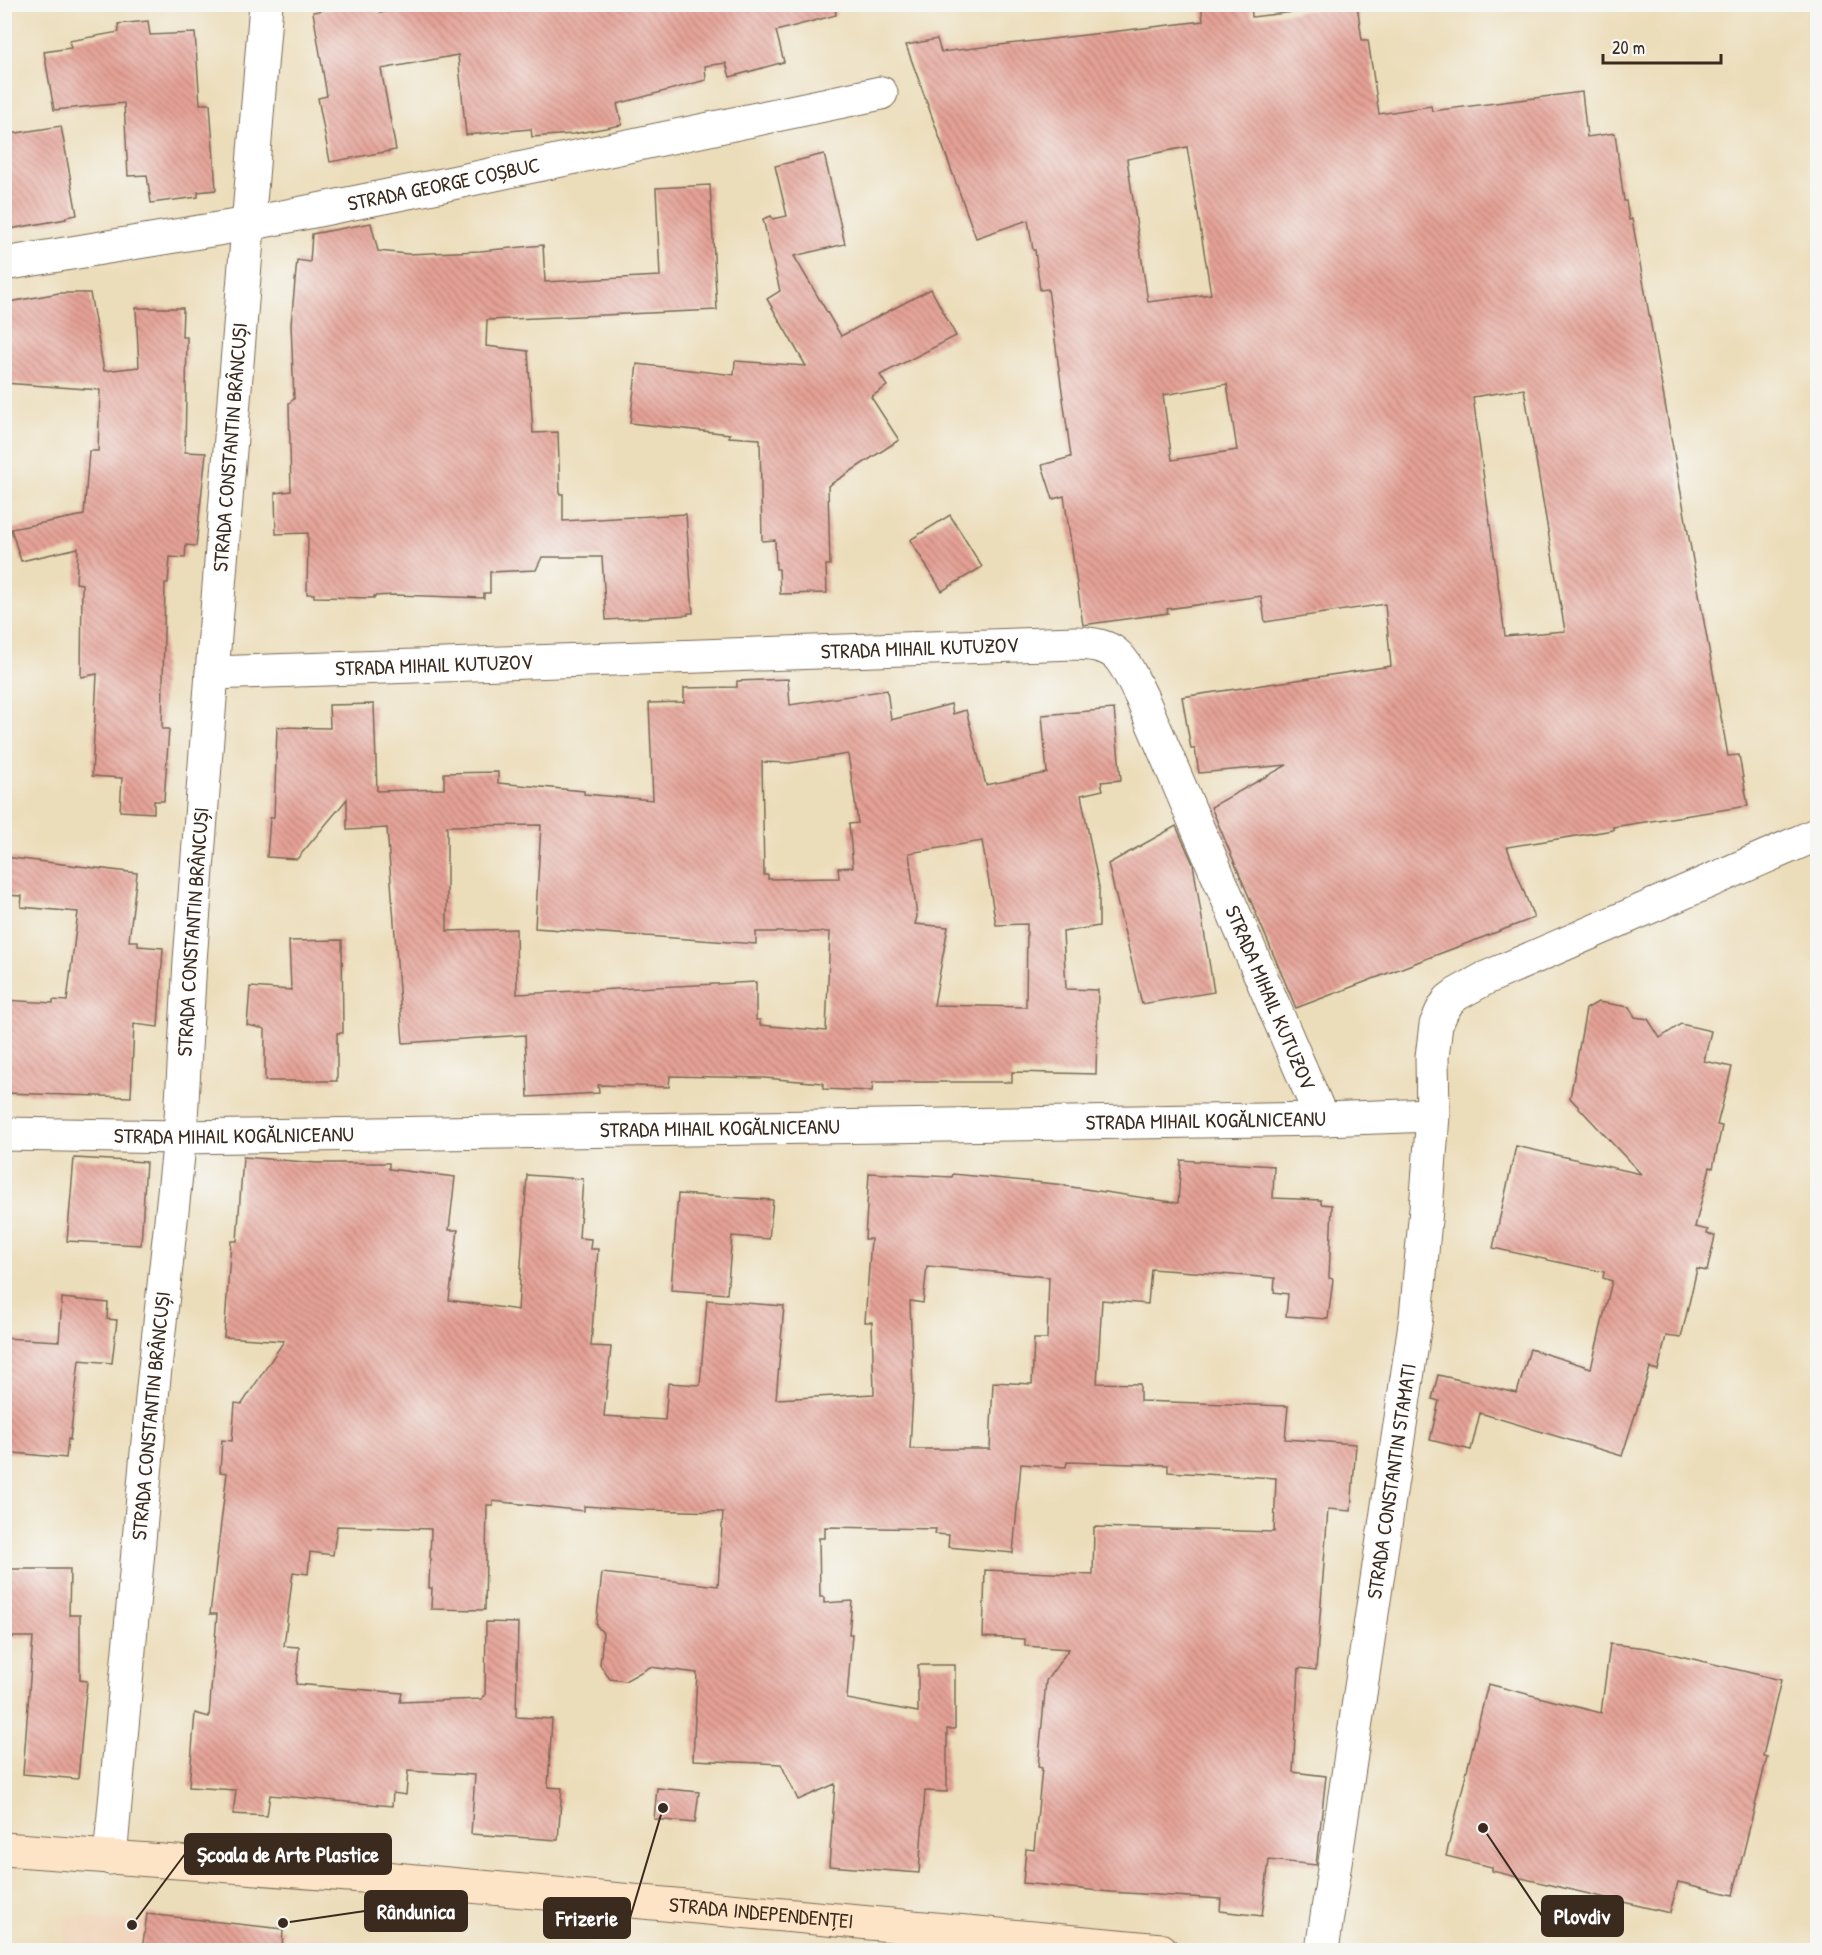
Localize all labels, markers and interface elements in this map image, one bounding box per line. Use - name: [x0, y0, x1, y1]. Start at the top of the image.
- scale bar: [1603, 27, 1722, 65]
- text: 20 m: [1612, 35, 1645, 60]
- street label: STRADA GEORGE COȘBUC: [345, 150, 543, 218]
- street label: STRADA CONSTANTIN BRÂNCUȘI: [205, 322, 254, 573]
- street label: STRADA MIHAIL KUTUZOV: [820, 630, 1019, 666]
- street label: STRADA MIHAIL KUTUZOV: [335, 647, 533, 683]
- street label: STRADA CONSTANTIN BRÂNCUȘI: [170, 806, 216, 1057]
- street label: STRADA MIHAIL KUTUZOV: [1218, 901, 1323, 1094]
- street label: STRADA MIHAIL KOGĂLNICEANU: [1086, 1104, 1326, 1137]
- street label: STRADA MIHAIL KOGĂLNICEANU: [600, 1112, 840, 1144]
- street label: STRADA MIHAIL KOGĂLNICEANU: [114, 1119, 354, 1151]
- street label: STRADA CONSTANTIN BRÂNCUȘI: [124, 1290, 177, 1541]
- street label: STRADA CONSTANTIN STAMATI: [1359, 1361, 1423, 1601]
- callout: Școala de Arte Plastice: [185, 1834, 391, 1874]
- text: Școala de Arte Plastice: [197, 1839, 379, 1869]
- street label: STRADA INDEPENDENȚEI: [668, 1890, 855, 1935]
- callout: Rândunica: [365, 1891, 467, 1931]
- text: Rândunica: [377, 1896, 455, 1926]
- callout: Plovdiv: [1542, 1896, 1623, 1936]
- callout: Frizerie: [544, 1898, 630, 1938]
- text: Plovdiv: [1554, 1901, 1610, 1931]
- text: Frizerie: [555, 1903, 618, 1933]

